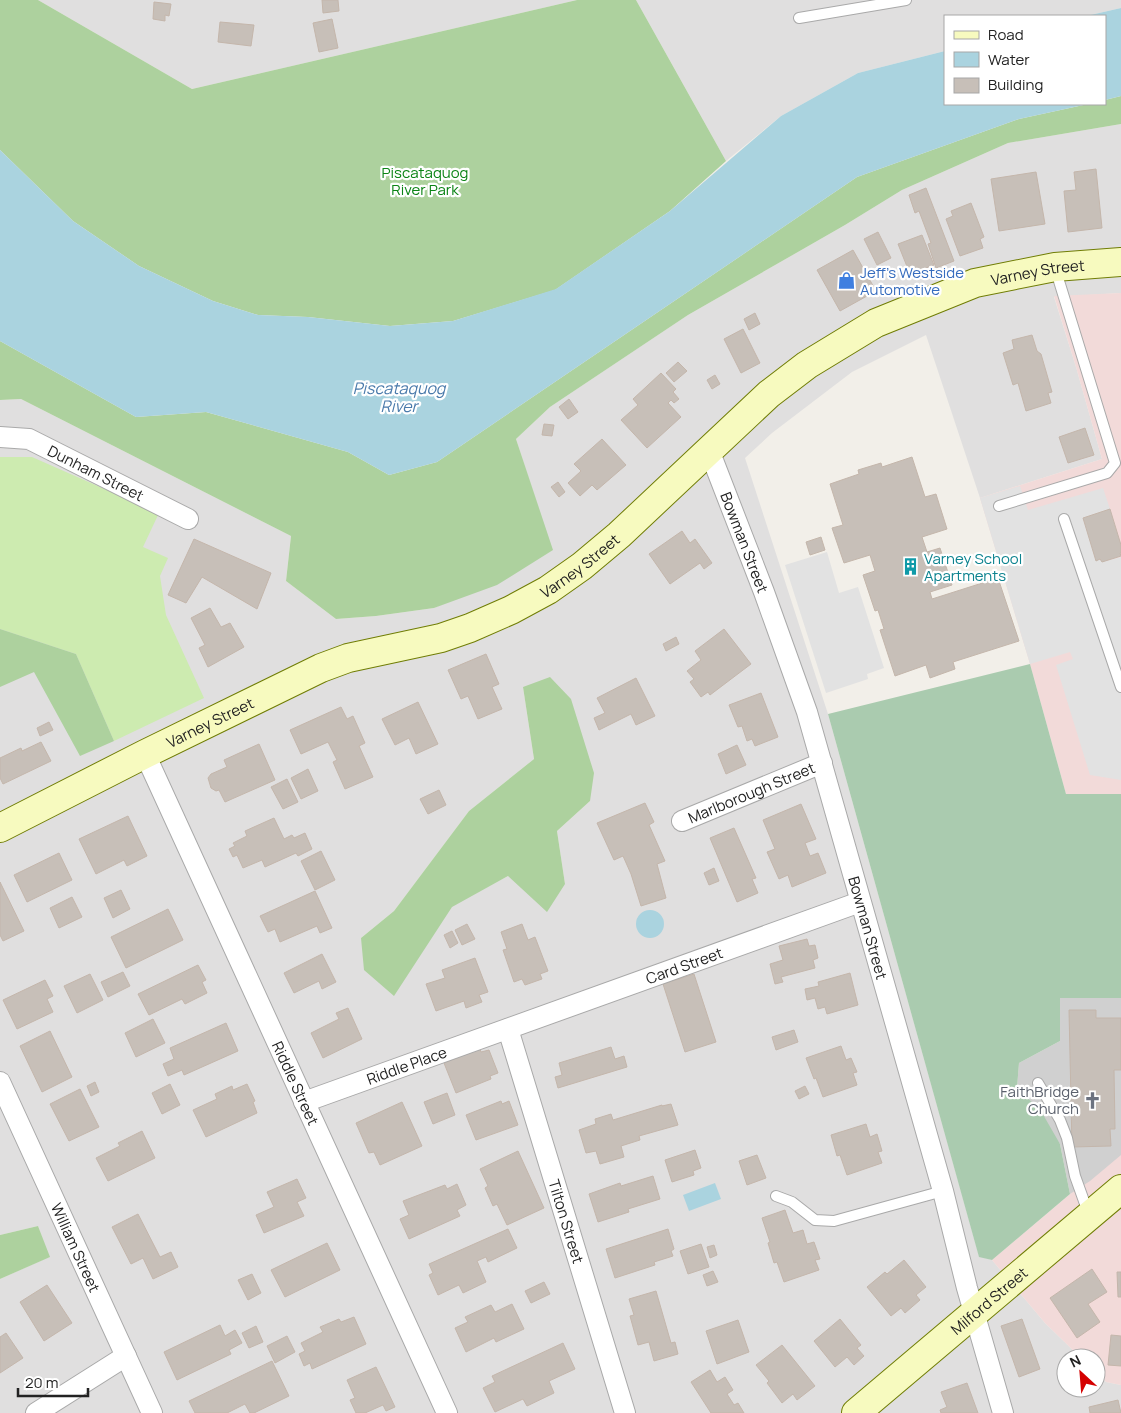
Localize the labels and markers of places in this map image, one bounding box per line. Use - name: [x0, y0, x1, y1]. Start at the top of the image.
- place label: Jeff's Westside Automotive: [860, 262, 964, 300]
- shop icon: Jeff's Westside Automotive: [836, 271, 856, 291]
- place label: Varney School Apartments: [924, 548, 1022, 586]
- building icon: Varney School Apartments: [900, 557, 920, 577]
- place label: FaithBridge Church: [1000, 1081, 1079, 1119]
- church icon: FaithBridge Church: [1083, 1090, 1103, 1110]

